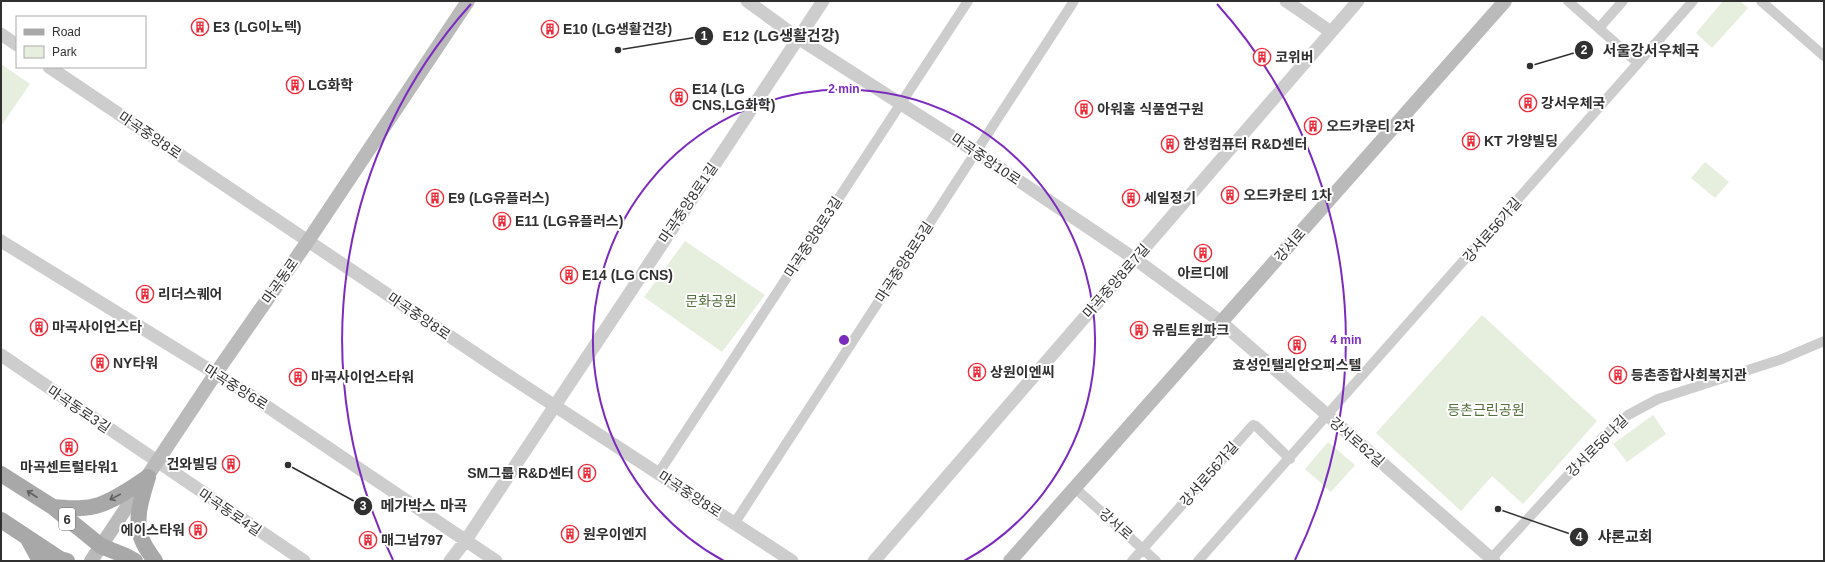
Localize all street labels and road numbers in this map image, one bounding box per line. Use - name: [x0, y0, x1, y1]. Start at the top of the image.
- street label: 마곡중앙8로: [116, 108, 184, 162]
- street label: 마곡중앙10로: [948, 130, 1024, 188]
- street label: 마곡중앙8로1길: [655, 160, 721, 246]
- street label: 마곡중앙8로3길: [781, 194, 845, 280]
- street label: 강서로56가길: [1460, 195, 1524, 265]
- street label: 마곡중앙8로5길: [872, 219, 936, 305]
- street label: 강서로: [1271, 225, 1309, 265]
- street label: 마곡중앙8로7길: [1080, 241, 1152, 321]
- street label: 마곡동로: [259, 255, 301, 307]
- street label: 마곡중앙8로: [385, 289, 453, 343]
- street label: 마곡중앙6로: [201, 361, 271, 413]
- street label: 마곡동로3길: [45, 382, 113, 436]
- street label: 강서로56나길: [1563, 412, 1631, 480]
- street label: 강서로62길: [1326, 414, 1388, 470]
- street label: 강서로56가길: [1177, 439, 1241, 509]
- street label: 마곡중앙8로: [655, 468, 725, 520]
- street label: 마곡동로4길: [196, 485, 264, 539]
- street label: 강서로: [1096, 505, 1136, 543]
- road number: 6: [59, 508, 75, 530]

